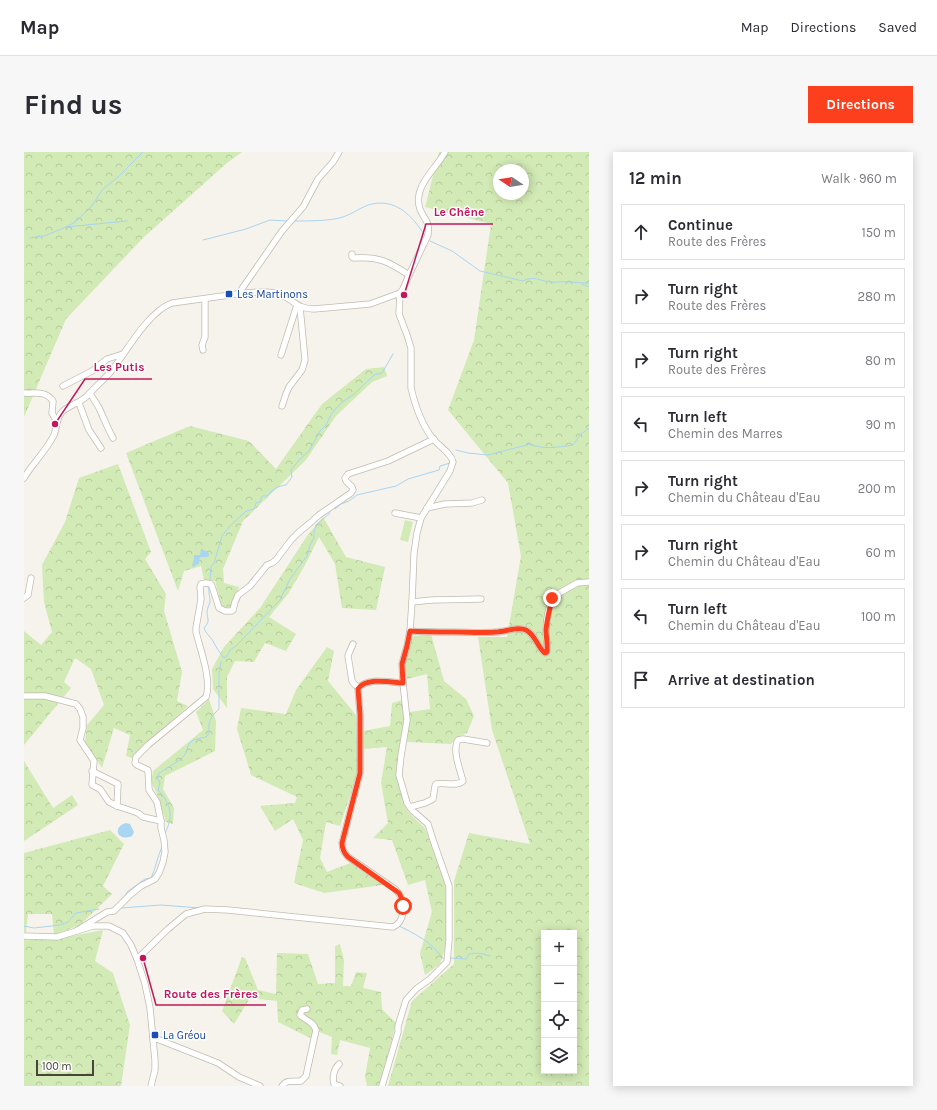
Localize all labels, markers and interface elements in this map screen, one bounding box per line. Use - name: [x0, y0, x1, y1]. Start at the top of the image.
- text: Map: [20, 17, 59, 39]
- text: Map: [741, 19, 769, 36]
- text: Directions: [791, 19, 856, 36]
- text: Saved: [878, 19, 917, 36]
- button: Directions: [808, 86, 913, 123]
- text: Find us: [24, 88, 123, 121]
- north arrow: [493, 164, 529, 200]
- text: 12 min: [629, 168, 682, 188]
- text: Walk · 960 m: [821, 171, 897, 186]
- callout: Le Chêne: [426, 200, 493, 224]
- text: Le Chêne: [434, 205, 484, 219]
- text: Continue: [668, 216, 733, 234]
- icon: ahead: [630, 221, 652, 243]
- text: 150 m: [861, 225, 896, 240]
- text: Route des Frères: [668, 234, 766, 249]
- text: Turn right: [668, 280, 738, 298]
- icon: right: [630, 285, 652, 307]
- place label: Les Martinons: [237, 288, 308, 301]
- marker: Les Martinons: [224, 289, 234, 299]
- text: 280 m: [858, 289, 896, 304]
- text: Route des Frères: [668, 298, 766, 313]
- text: Turn right: [668, 344, 738, 362]
- icon: right: [630, 349, 652, 371]
- text: 80 m: [865, 353, 896, 368]
- callout: Les Putis: [85, 355, 152, 379]
- text: Les Putis: [93, 360, 145, 374]
- text: Route des Frères: [668, 362, 766, 377]
- text: Turn left: [668, 408, 727, 426]
- icon: left: [630, 413, 652, 435]
- text: 90 m: [865, 417, 896, 432]
- text: Chemin des Marres: [668, 426, 783, 441]
- text: Turn right: [668, 472, 738, 490]
- icon: right: [630, 477, 652, 499]
- text: 200 m: [858, 481, 896, 496]
- text: Chemin du Château d'Eau: [668, 490, 821, 505]
- text: Turn right: [668, 536, 738, 554]
- icon: right: [630, 541, 652, 563]
- text: 60 m: [866, 545, 896, 560]
- text: Chemin du Château d'Eau: [668, 554, 821, 569]
- route end: [543, 589, 561, 607]
- text: Turn left: [668, 600, 727, 618]
- icon: left: [630, 605, 652, 627]
- text: 100 m: [861, 609, 896, 624]
- text: Chemin du Château d'Eau: [668, 618, 821, 633]
- icon: arrive: [630, 669, 652, 691]
- text: Arrive at destination: [668, 671, 815, 689]
- route start: [394, 897, 412, 915]
- map controls: [541, 930, 577, 1074]
- button: +: [541, 930, 577, 966]
- button: −: [541, 966, 577, 1002]
- callout: Route des Frères: [156, 981, 266, 1005]
- text: Route des Frères: [164, 987, 258, 1001]
- button: locate: [541, 1002, 577, 1038]
- place label: La Gréou: [163, 1029, 206, 1042]
- marker: La Gréou: [150, 1030, 160, 1040]
- button: layers: [541, 1038, 577, 1074]
- scale bar: [36, 1058, 94, 1077]
- text: 100 m: [42, 1060, 72, 1073]

